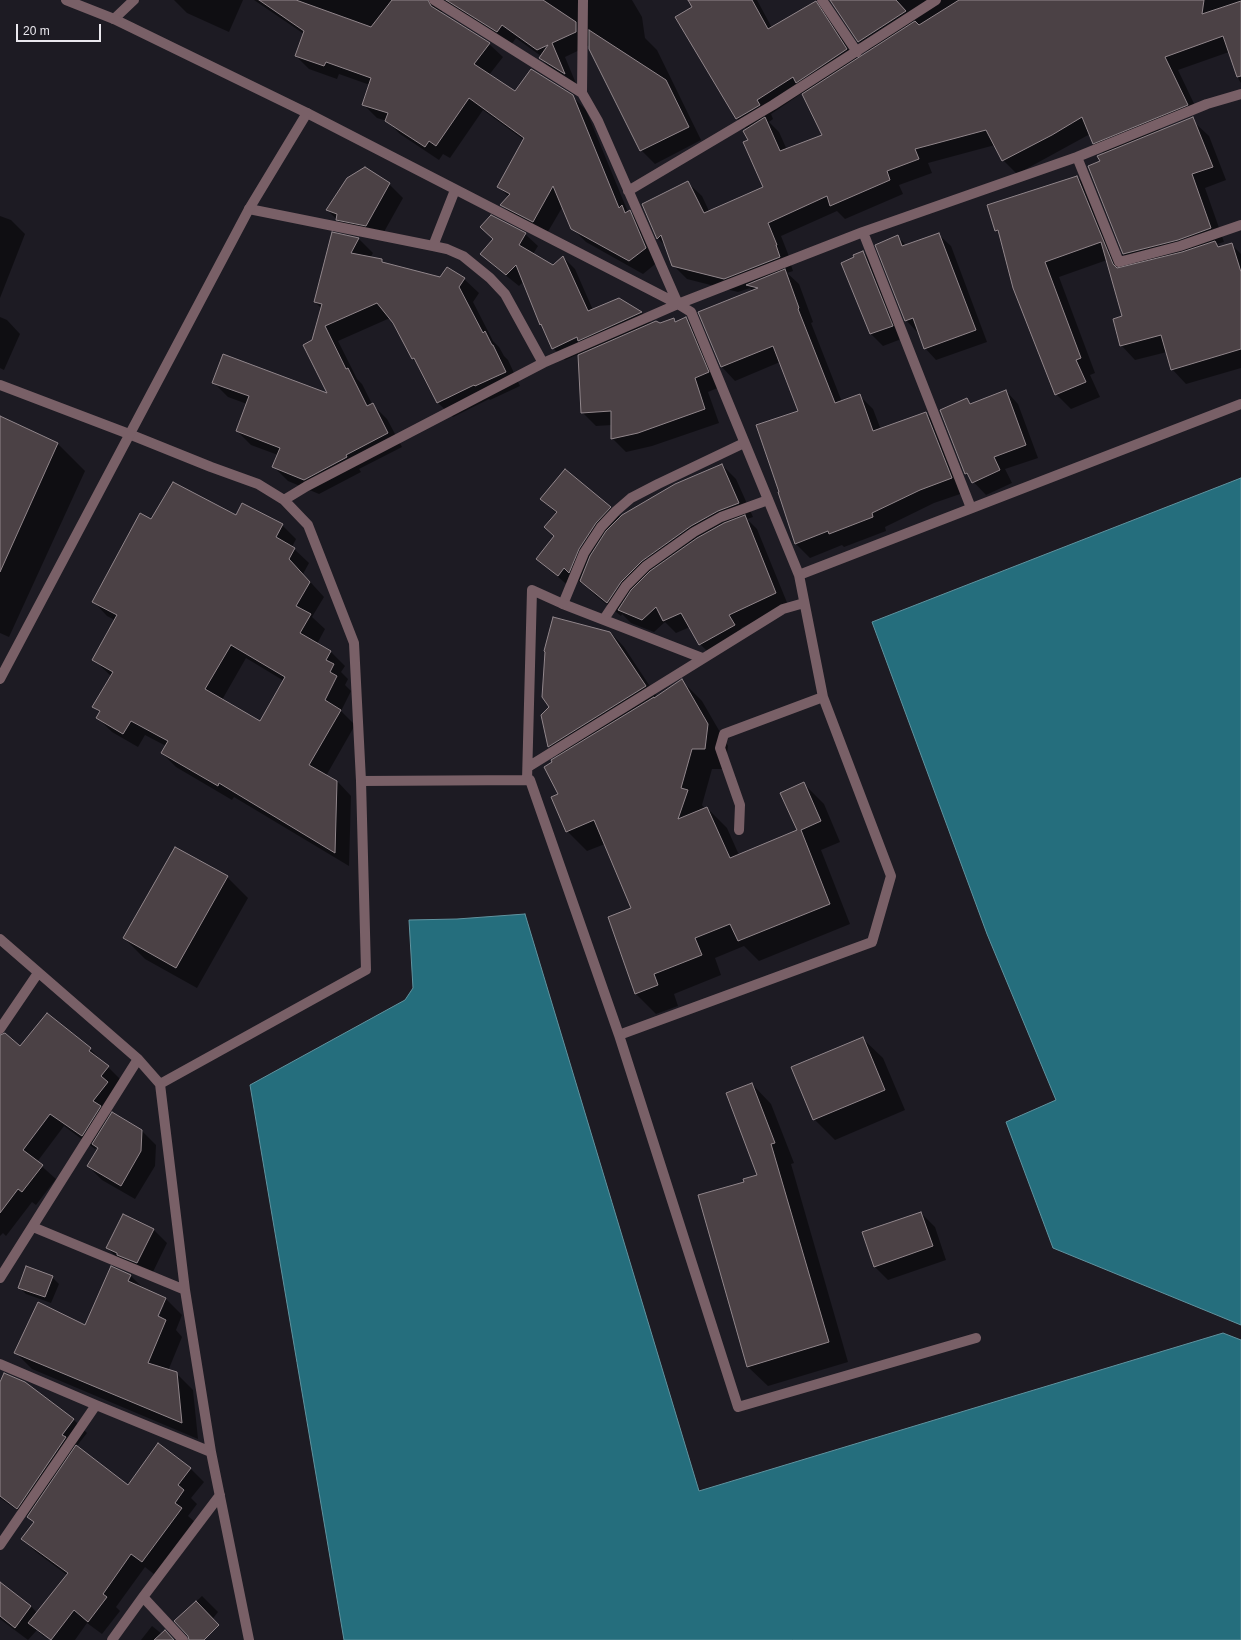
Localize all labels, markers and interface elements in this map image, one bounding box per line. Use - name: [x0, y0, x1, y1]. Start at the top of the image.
- scale bar: [18, 16, 103, 42]
- text: 20 m: [23, 24, 50, 38]

